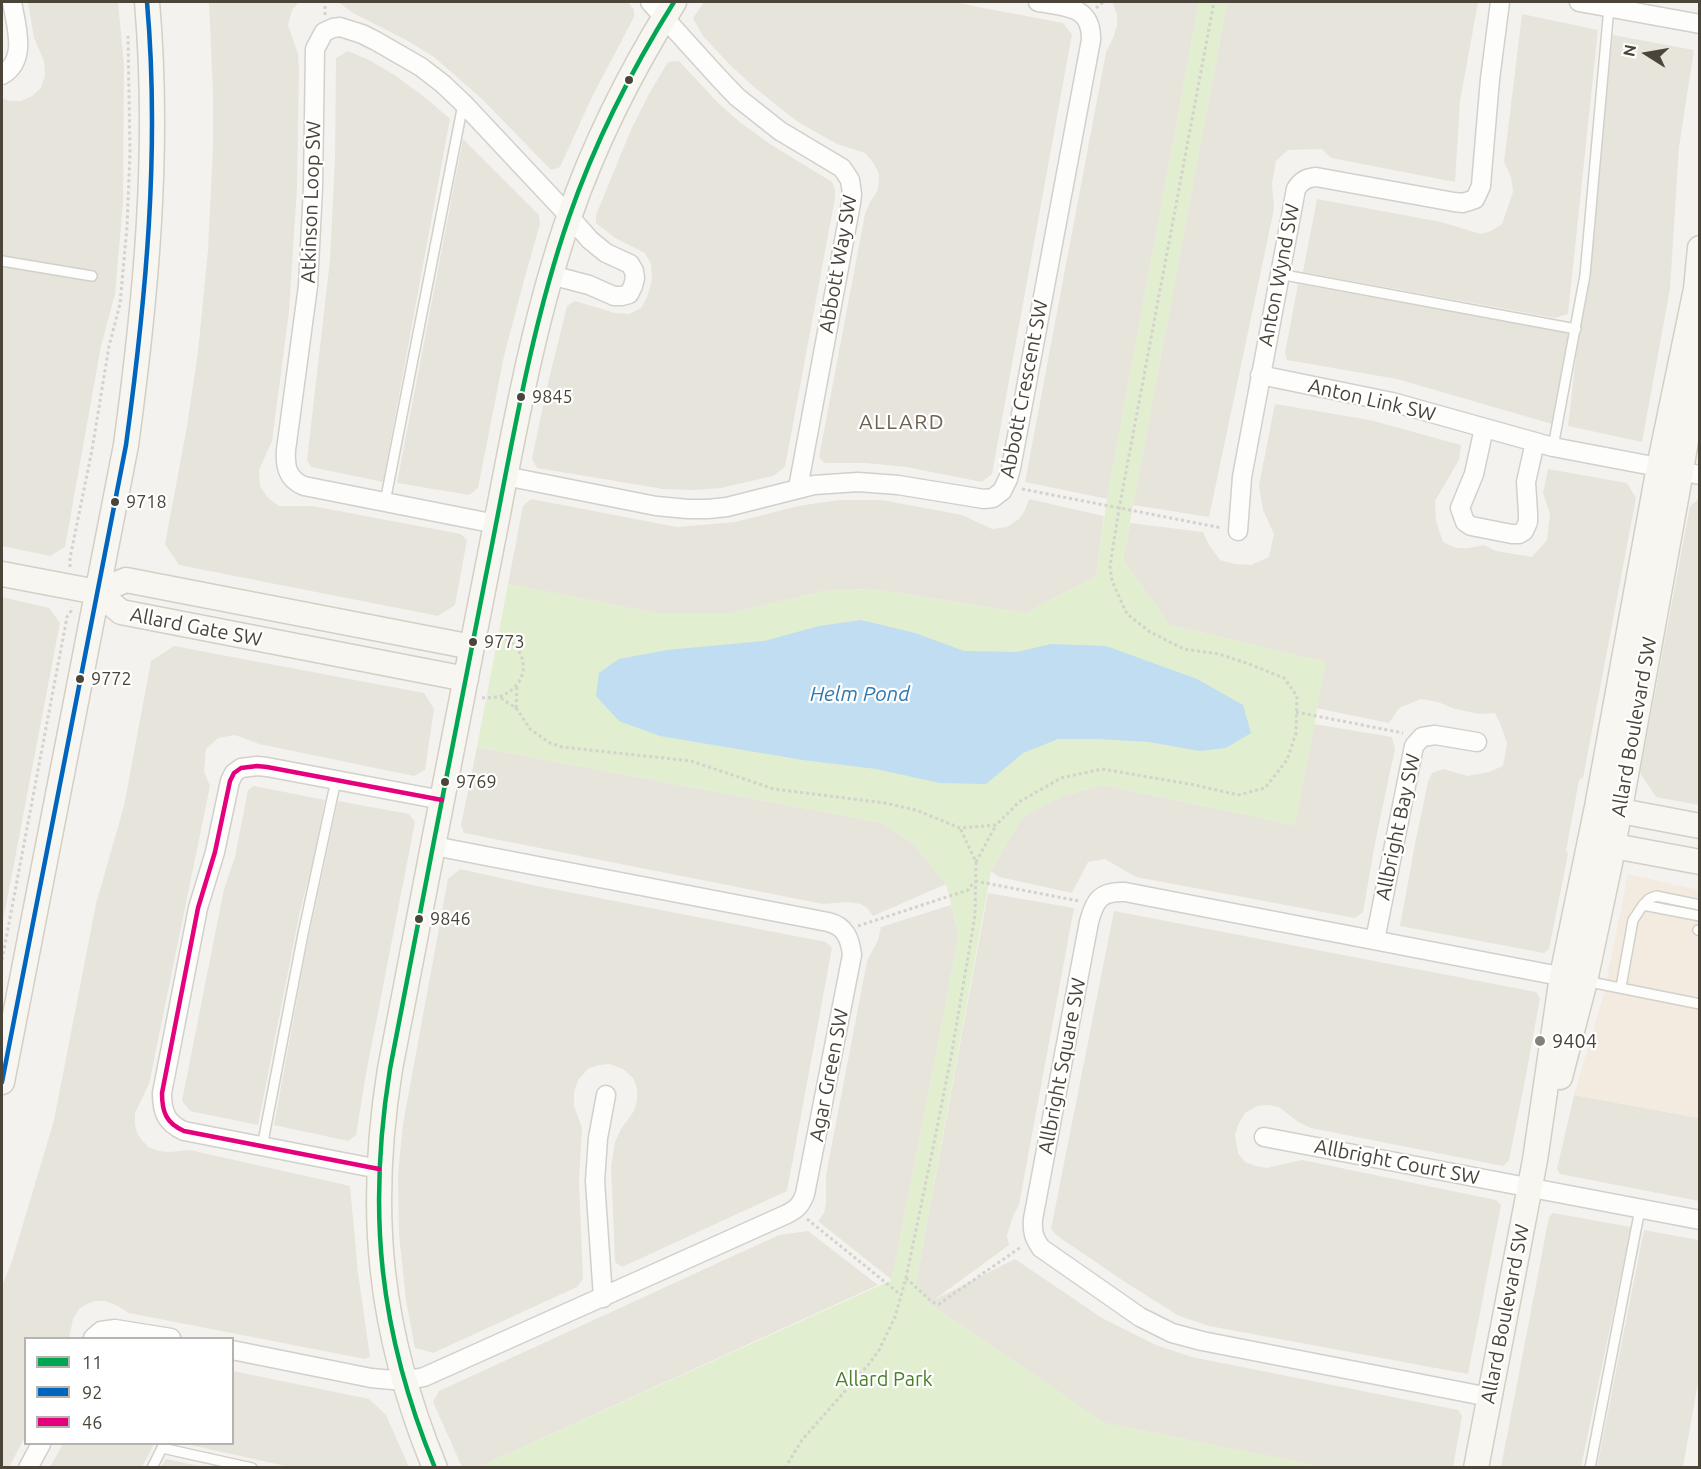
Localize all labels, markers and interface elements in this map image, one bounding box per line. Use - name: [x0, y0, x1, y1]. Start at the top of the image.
- north arrow: [1617, 24, 1677, 84]
- text: N: [1619, 43, 1639, 58]
- unlabelled marker: [623, 74, 635, 86]
- street label: Atkinson Loop SW: [296, 120, 326, 284]
- street label: Abbott Way SW: [814, 193, 862, 335]
- street label: Anton Wynd SW: [1253, 202, 1305, 348]
- street label: Abbott Crescent SW: [995, 298, 1053, 480]
- street label: Anton Link SW: [1306, 374, 1438, 426]
- place label: 9845: [532, 386, 573, 408]
- marker: 9845: [515, 391, 527, 403]
- district label: ALLARD: [859, 409, 945, 435]
- place label: 9718: [126, 491, 167, 513]
- marker: 9718: [109, 496, 121, 508]
- street label: Allard Gate SW: [128, 602, 264, 652]
- place label: 9773: [484, 631, 525, 653]
- street label: Allard Boulevard SW: [1606, 635, 1662, 819]
- marker: 9773: [467, 636, 479, 648]
- place label: 9772: [91, 668, 132, 690]
- marker: 9772: [74, 673, 86, 685]
- water label: Helm Pond: [810, 681, 910, 707]
- street label: Allbright Bay SW: [1371, 752, 1425, 902]
- place label: 9769: [456, 771, 497, 793]
- marker: 9769: [439, 776, 451, 788]
- place label: 9846: [430, 908, 471, 930]
- marker: 9846: [413, 913, 425, 925]
- street label: Allbright Square SW: [1033, 976, 1091, 1156]
- street label: Agar Green SW: [804, 1007, 854, 1143]
- place label: 9404: [1552, 1029, 1597, 1053]
- marker: 9404: [1533, 1034, 1547, 1048]
- street label: Allbright Court SW: [1313, 1134, 1481, 1190]
- street label: Allard Boulevard SW: [1476, 1222, 1534, 1406]
- legend: [24, 1337, 234, 1445]
- text: 11: [82, 1352, 102, 1372]
- park label: Allard Park: [835, 1367, 933, 1391]
- text: 92: [82, 1382, 102, 1402]
- text: 46: [82, 1412, 102, 1432]

